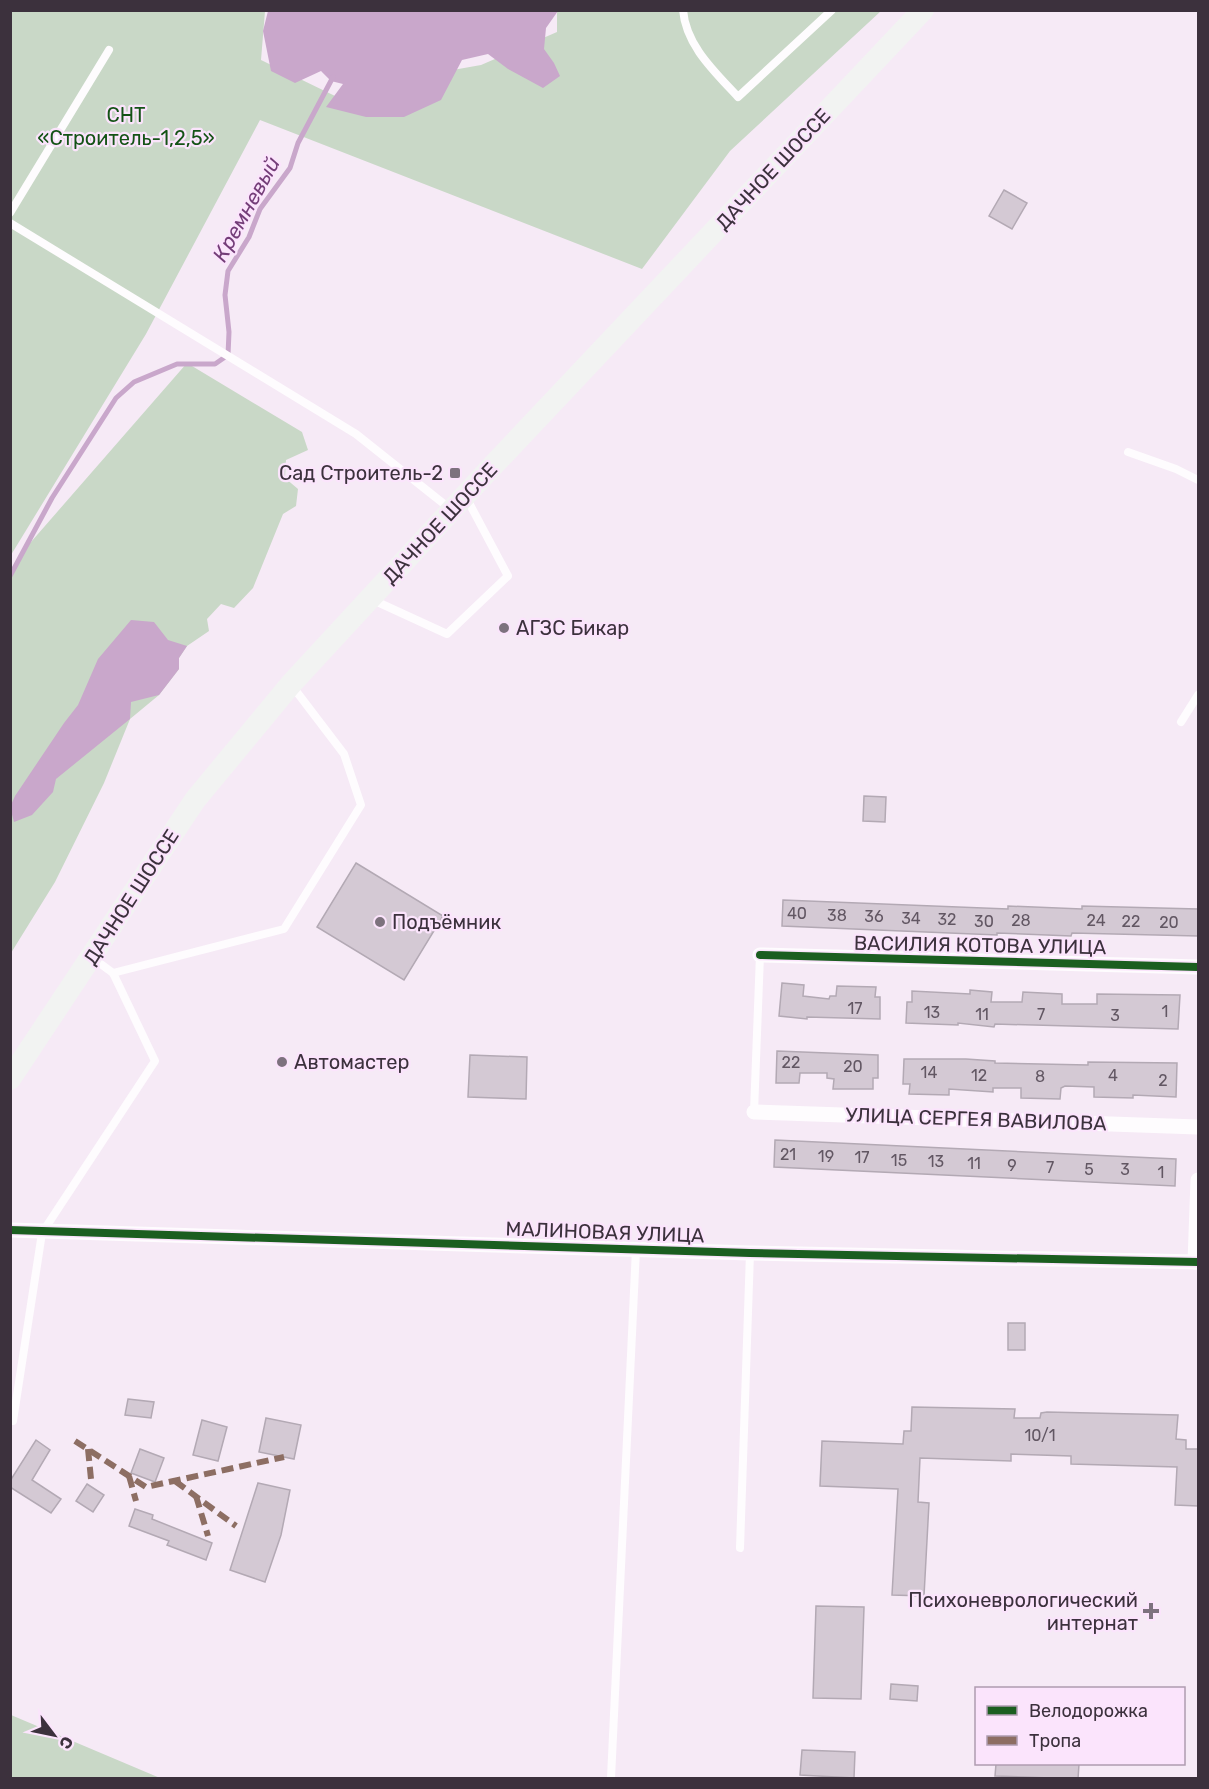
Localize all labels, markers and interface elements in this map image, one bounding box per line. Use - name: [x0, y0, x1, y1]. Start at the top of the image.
- park label: СНТ «Строитель-1,2,5»: [37, 103, 215, 150]
- street label: ДАЧНОЕ ШОССЕ: [711, 103, 835, 235]
- water label: Кремневый: [207, 152, 285, 266]
- street label: ДАЧНОЕ ШОССЕ: [378, 457, 502, 589]
- place label: Сад Строитель-2: [279, 461, 443, 485]
- marker: Сад Строитель-2: [448, 466, 462, 480]
- place label: АГЗС Бикар: [516, 616, 629, 640]
- marker: АГЗС Бикар: [497, 621, 511, 635]
- street label: ДАЧНОЕ ШОССЕ: [78, 825, 184, 969]
- house number: 40: [787, 904, 807, 923]
- house number: 38: [827, 906, 847, 925]
- house number: 36: [864, 907, 884, 926]
- house number: 34: [901, 909, 921, 928]
- place label: Подъёмник: [392, 910, 501, 934]
- house number: 32: [937, 910, 957, 929]
- house number: 28: [1011, 911, 1031, 930]
- house number: 24: [1086, 911, 1106, 930]
- house number: 30: [974, 912, 994, 931]
- house number: 22: [1122, 912, 1140, 931]
- house number: 20: [1159, 913, 1179, 932]
- marker: Подъёмник: [373, 915, 387, 929]
- street label: ВАСИЛИЯ КОТОВА УЛИЦА: [854, 931, 1106, 959]
- house number: 17: [847, 999, 863, 1018]
- house number: 1: [1162, 1002, 1168, 1021]
- house number: 13: [924, 1003, 940, 1022]
- house number: 11: [975, 1005, 989, 1024]
- house number: 7: [1037, 1005, 1045, 1024]
- house number: 3: [1110, 1006, 1120, 1025]
- place label: Автомастер: [294, 1050, 409, 1074]
- house number: 22: [782, 1053, 800, 1072]
- marker: Автомастер: [275, 1055, 289, 1069]
- house number: 20: [843, 1057, 863, 1076]
- house number: 14: [921, 1063, 937, 1082]
- house number: 12: [971, 1066, 987, 1085]
- house number: 4: [1108, 1066, 1118, 1085]
- house number: 8: [1035, 1067, 1045, 1086]
- house number: 2: [1158, 1071, 1168, 1090]
- street label: УЛИЦА СЕРГЕЯ ВАВИЛОВА: [845, 1102, 1107, 1136]
- house number: 21: [780, 1145, 796, 1164]
- house number: 19: [818, 1147, 834, 1166]
- house number: 17: [854, 1148, 870, 1167]
- house number: 15: [891, 1151, 907, 1170]
- house number: 13: [928, 1152, 944, 1171]
- house number: 11: [967, 1154, 981, 1173]
- house number: 9: [1007, 1156, 1017, 1175]
- house number: 7: [1046, 1158, 1054, 1177]
- house number: 5: [1084, 1160, 1094, 1179]
- house number: 3: [1120, 1160, 1130, 1179]
- house number: 1: [1158, 1163, 1164, 1182]
- street label: МАЛИНОВАЯ УЛИЦА: [505, 1217, 705, 1247]
- house number: 10/1: [1024, 1426, 1056, 1445]
- place label: Психоневрологический интернат: [908, 1588, 1138, 1635]
- marker: Психоневрологический интернат: [1142, 1602, 1160, 1620]
- legend: [975, 1687, 1185, 1765]
- text: Велодорожка: [1029, 1700, 1148, 1722]
- north arrow: [24, 1705, 84, 1765]
- text: Тропа: [1029, 1730, 1081, 1752]
- text: С: [55, 1733, 77, 1752]

